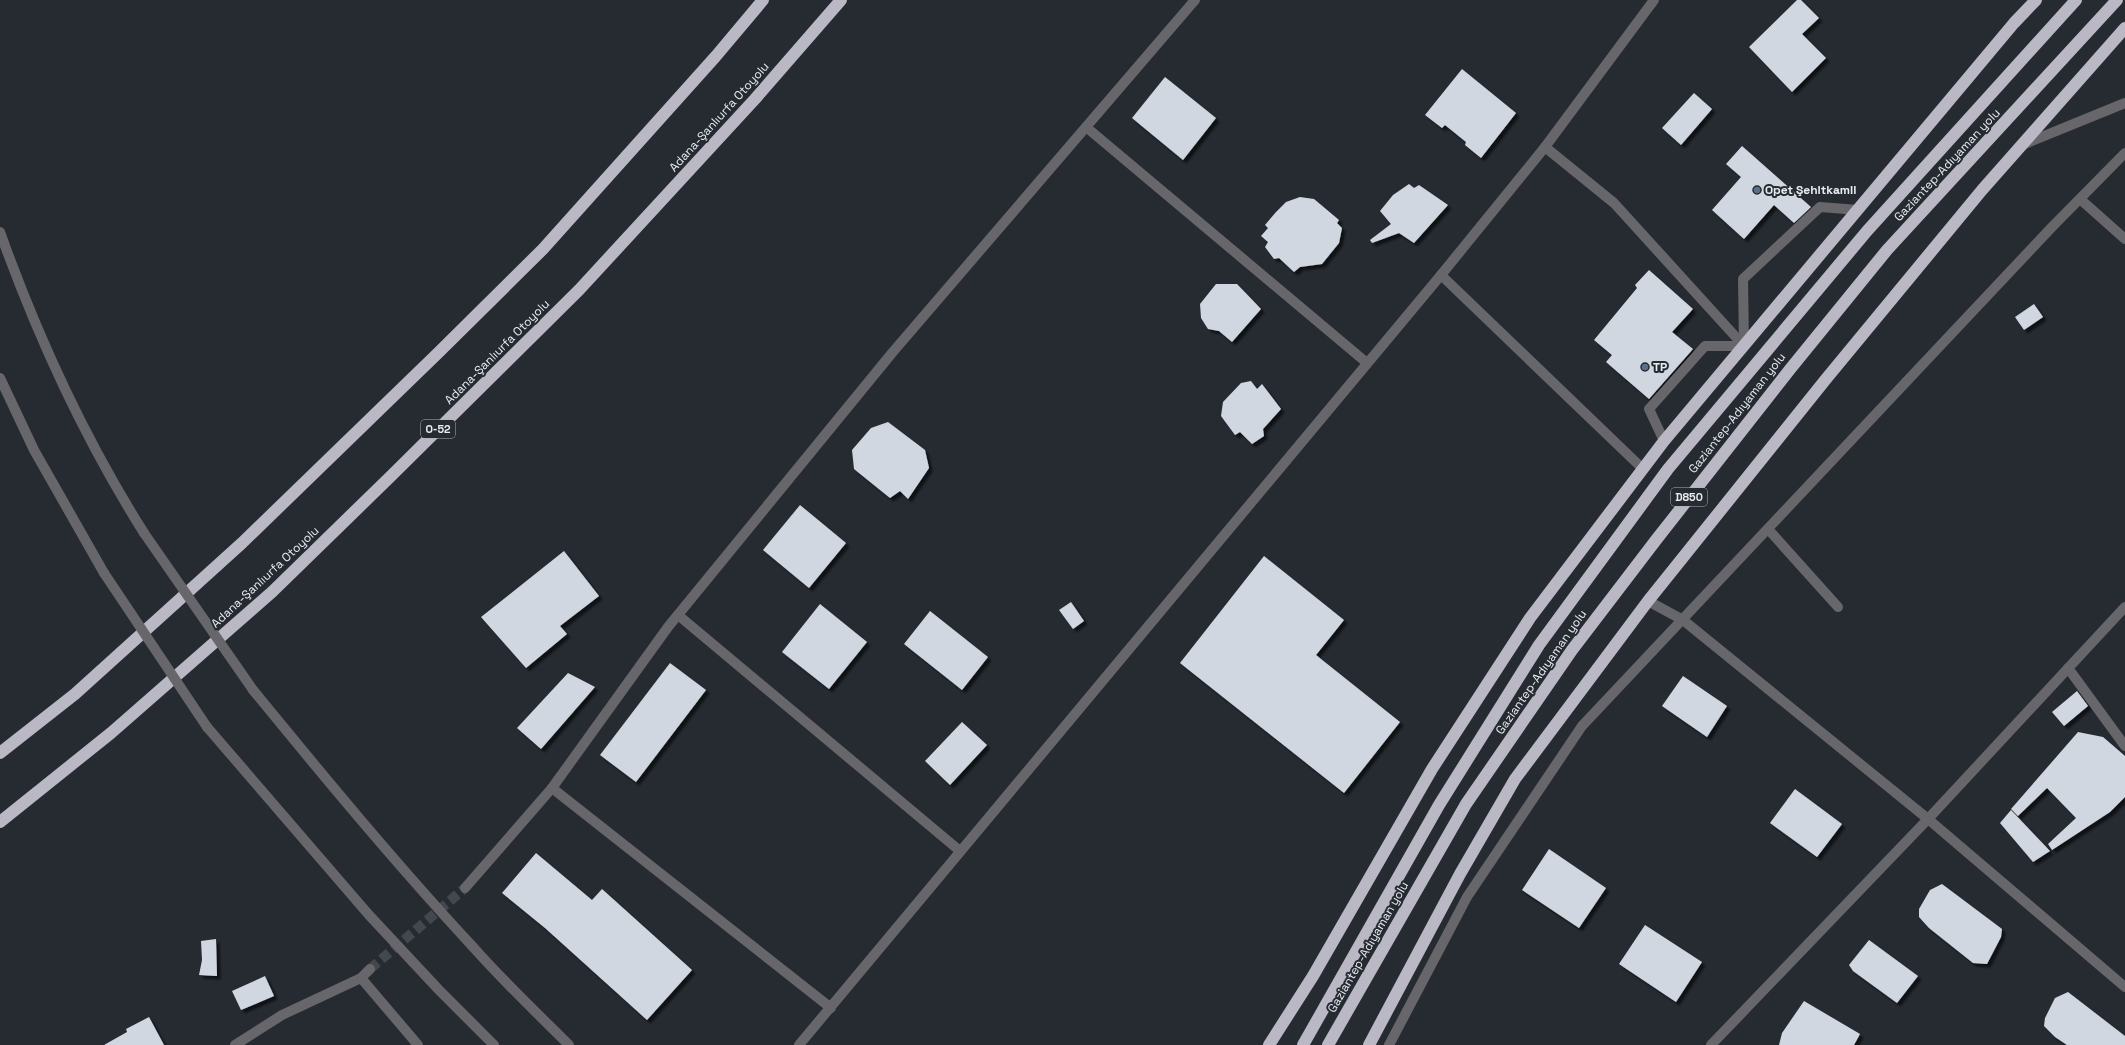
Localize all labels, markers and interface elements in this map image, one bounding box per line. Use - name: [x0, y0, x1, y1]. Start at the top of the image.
- street label: Adana-Şanlıurfa Otoyolu: [665, 59, 773, 175]
- street label: Gaziantep-Adıyaman yolu: [1890, 105, 2004, 225]
- place label: Opet Şehitkamil: [1765, 182, 1857, 198]
- marker: Opet Şehitkamil: [1752, 185, 1762, 195]
- street label: Adana-Şanlıurfa Otoyolu: [441, 296, 553, 408]
- street label: Gaziantep-Adıyaman yolu: [1685, 349, 1789, 477]
- place label: TP: [1653, 359, 1667, 375]
- marker: TP: [1640, 362, 1650, 372]
- road number: O-52: [421, 420, 455, 438]
- road number: D850: [1671, 488, 1707, 506]
- street label: Adana-Şanlıurfa Otoyolu: [208, 523, 322, 631]
- street label: Gaziantep-Adıyaman yolu: [1492, 606, 1590, 738]
- street label: Gaziantep-Adıyaman yolu: [1324, 879, 1412, 1015]

